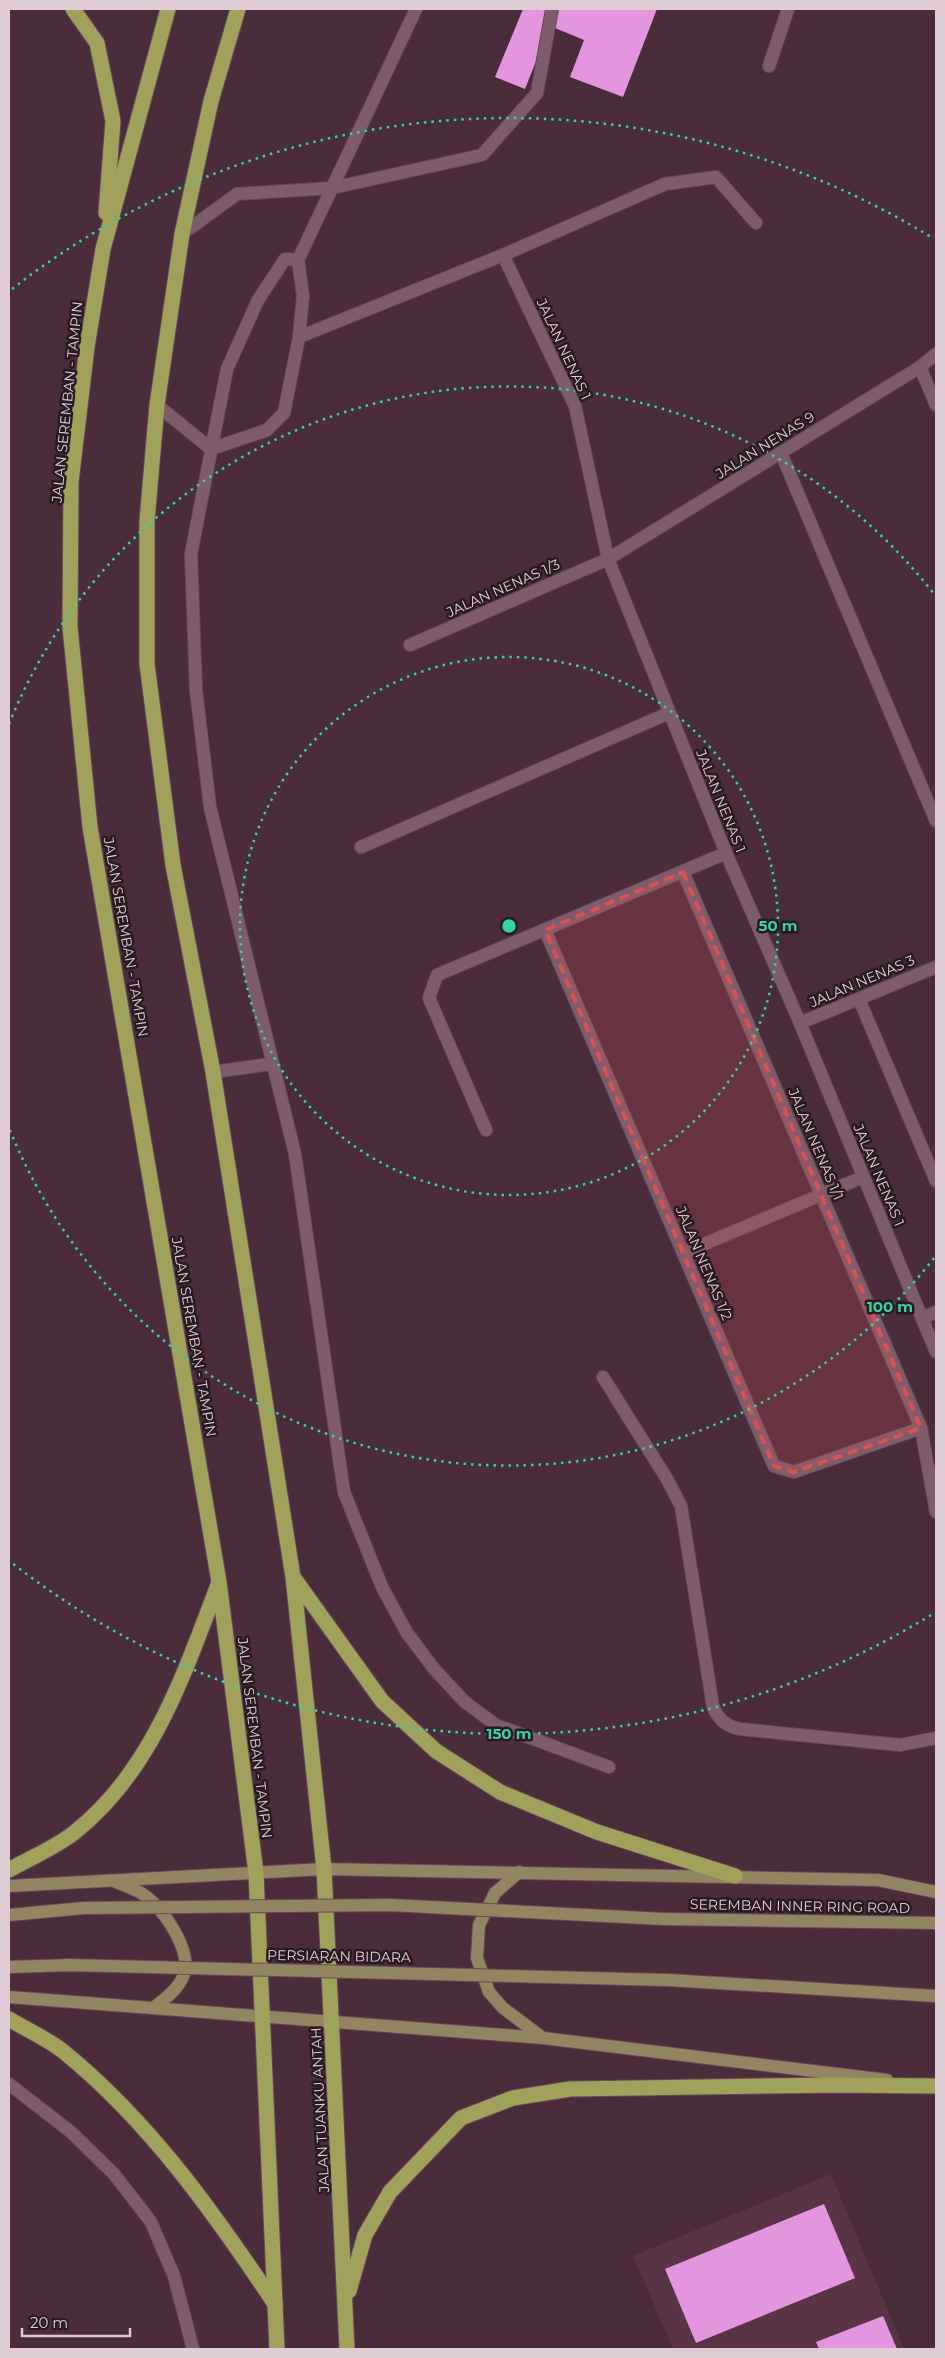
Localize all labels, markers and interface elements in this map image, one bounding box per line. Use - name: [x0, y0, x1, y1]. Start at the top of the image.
- street label: JALAN NENAS 1: [532, 295, 595, 403]
- street label: JALAN SEREMBAN - TAMPIN: [47, 301, 87, 504]
- street label: JALAN NENAS 9: [711, 407, 818, 483]
- street label: JALAN NENAS 1/3: [443, 555, 563, 621]
- street label: JALAN NENAS 1: [692, 746, 750, 855]
- street label: JALAN SEREMBAN - TAMPIN: [99, 835, 152, 1038]
- text: 50 m: [758, 916, 798, 935]
- centre of rings: [500, 917, 518, 935]
- street label: JALAN NENAS 3: [806, 951, 917, 1012]
- street label: JALAN NENAS 1/1: [784, 1084, 848, 1203]
- street label: JALAN NENAS 1: [849, 1120, 909, 1229]
- street label: JALAN NENAS 1/2: [671, 1202, 736, 1323]
- street label: JALAN SEREMBAN - TAMPIN: [167, 1235, 220, 1438]
- text: 100 m: [867, 1297, 913, 1316]
- street label: JALAN SEREMBAN - TAMPIN: [234, 1636, 276, 1839]
- text: 150 m: [487, 1724, 531, 1743]
- street label: SEREMBAN INNER RING ROAD: [690, 1895, 910, 1917]
- street label: PERSIARAN BIDARA: [267, 1946, 412, 1966]
- street label: JALAN TUANKU ANTAH: [307, 2027, 333, 2194]
- scale bar: [22, 2306, 130, 2338]
- text: 20 m: [30, 2313, 68, 2332]

